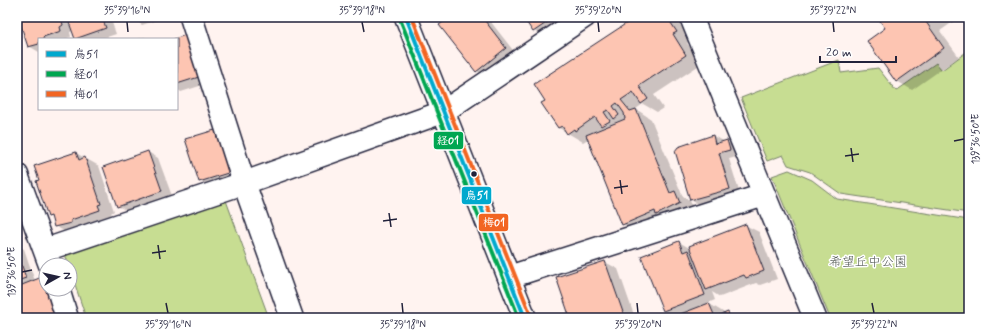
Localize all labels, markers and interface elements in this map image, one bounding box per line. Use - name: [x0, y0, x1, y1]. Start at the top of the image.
- text: 35°39'16"N: [104, 4, 150, 18]
- text: 35°39'18"N: [339, 4, 385, 18]
- text: 35°39'20"N: [575, 4, 622, 18]
- text: 35°39'22"N: [810, 4, 856, 18]
- legend: [38, 38, 178, 110]
- scale bar: [820, 38, 896, 64]
- text: 20 m: [826, 45, 852, 61]
- text: 烏51: [74, 47, 98, 63]
- text: 経01: [74, 67, 98, 83]
- text: 梅01: [74, 87, 98, 103]
- text: 139°36'50"E: [969, 113, 983, 164]
- line badge: 経01: [433, 131, 464, 150]
- text: 経01: [437, 134, 459, 148]
- unlabelled marker: [469, 169, 479, 179]
- line badge: 烏51: [461, 186, 492, 205]
- text: 烏51: [466, 189, 488, 203]
- line badge: 梅01: [478, 213, 509, 232]
- text: 梅01: [483, 216, 505, 230]
- text: 139°36'50"E: [5, 246, 19, 297]
- park label: 希望丘中公園: [829, 254, 907, 271]
- north arrow: [38, 257, 78, 297]
- text: N: [59, 271, 74, 280]
- text: 35°39'16"N: [145, 318, 191, 332]
- text: 35°39'18"N: [380, 318, 426, 332]
- text: 35°39'20"N: [615, 318, 662, 332]
- text: 35°39'22"N: [851, 318, 897, 332]

